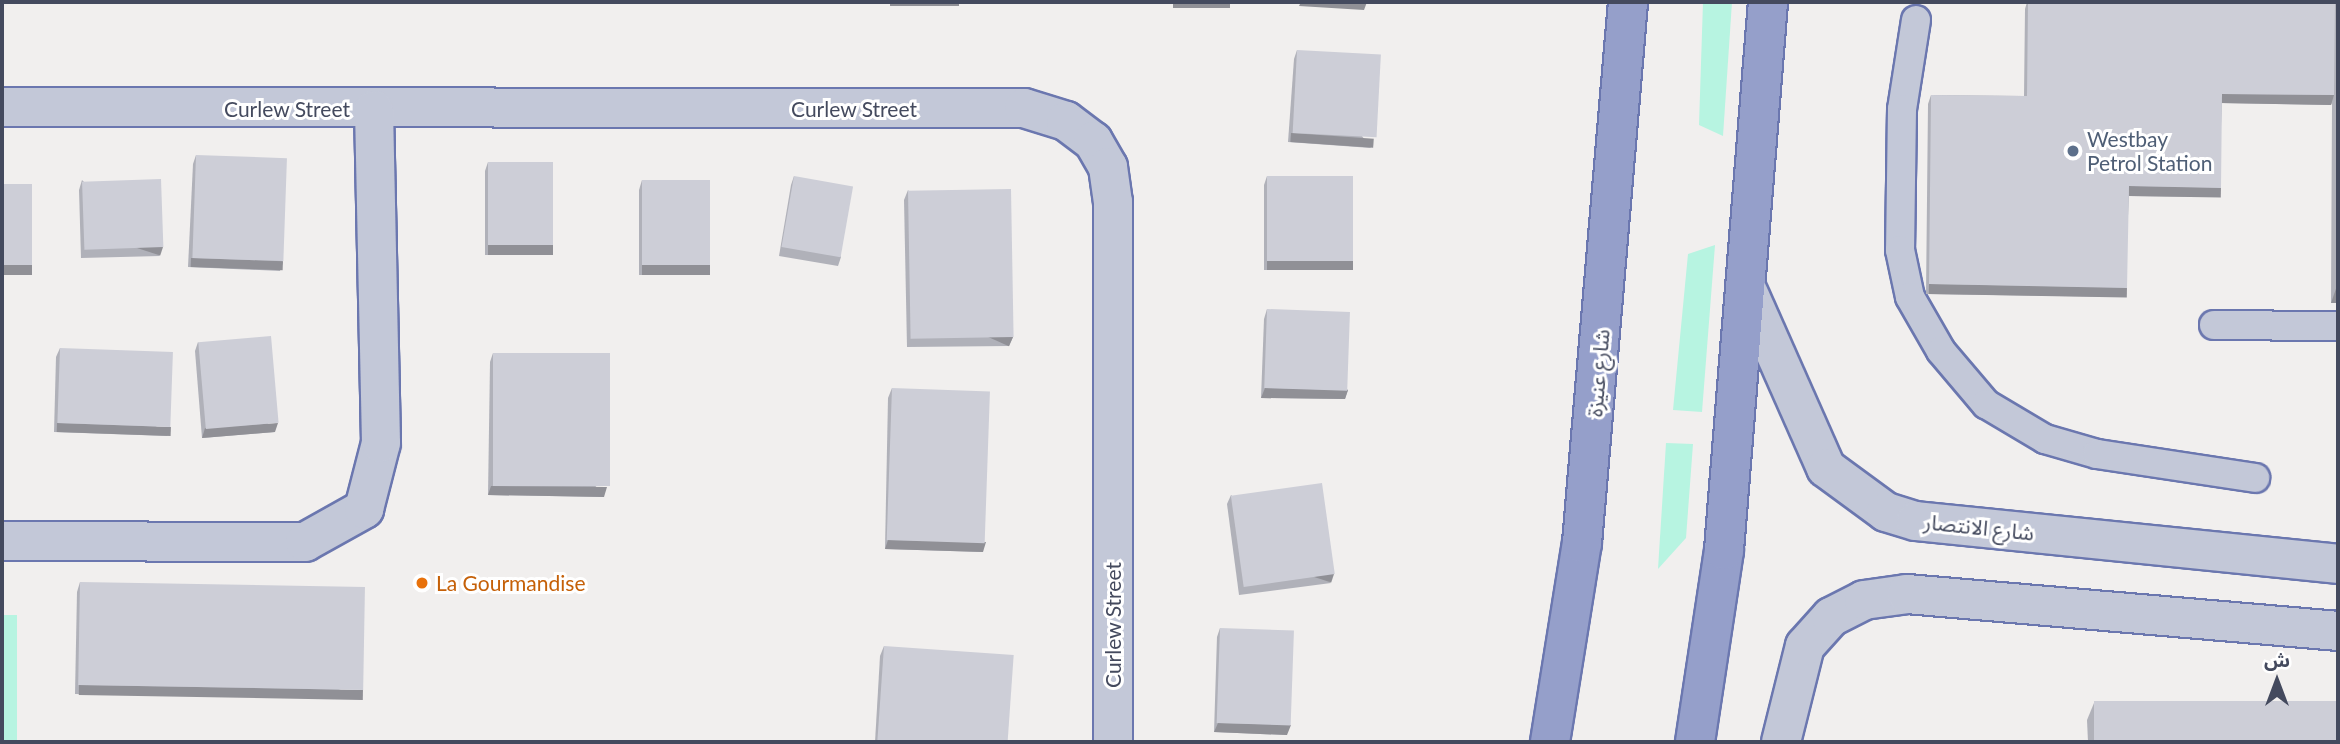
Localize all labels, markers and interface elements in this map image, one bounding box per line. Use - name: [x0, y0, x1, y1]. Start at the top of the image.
- street label: Curlew Street: [224, 96, 350, 122]
- street label: Curlew Street: [791, 96, 917, 122]
- place label: Westbay Petrol Station: [2087, 126, 2212, 176]
- marker: Westbay Petrol Station: [2065, 143, 2081, 159]
- street label: شارع عنيزة: [1582, 328, 1614, 418]
- street label: شارع الانتصار: [1923, 509, 2035, 545]
- street label: Curlew Street: [1100, 562, 1126, 688]
- place label: La Gourmandise: [436, 570, 585, 596]
- marker: La Gourmandise: [414, 575, 430, 591]
- north arrow: [2242, 646, 2312, 716]
- text: ش: [2264, 648, 2290, 671]

